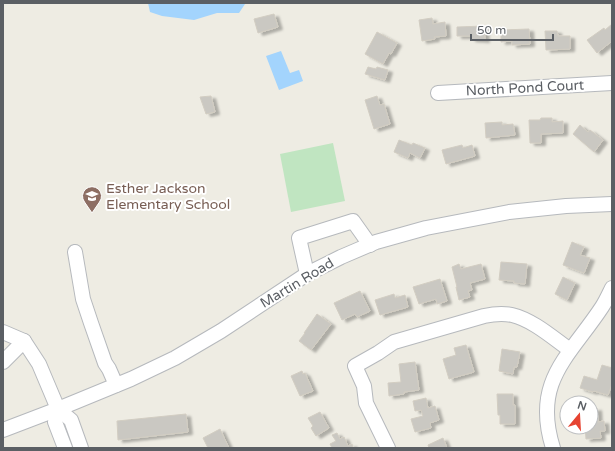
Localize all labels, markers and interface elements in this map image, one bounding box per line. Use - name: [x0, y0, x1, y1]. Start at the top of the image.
- scale bar: [471, 16, 553, 42]
- text: 50 m: [477, 23, 506, 37]
- street label: North Pond Court: [465, 76, 585, 100]
- place label: Esther Jackson Elementary School: [106, 180, 230, 213]
- school or university icon: Esther Jackson Elementary School: [81, 185, 103, 213]
- street label: Martin Road: [257, 254, 337, 312]
- north arrow: [559, 395, 599, 435]
- text: N: [576, 398, 588, 414]

